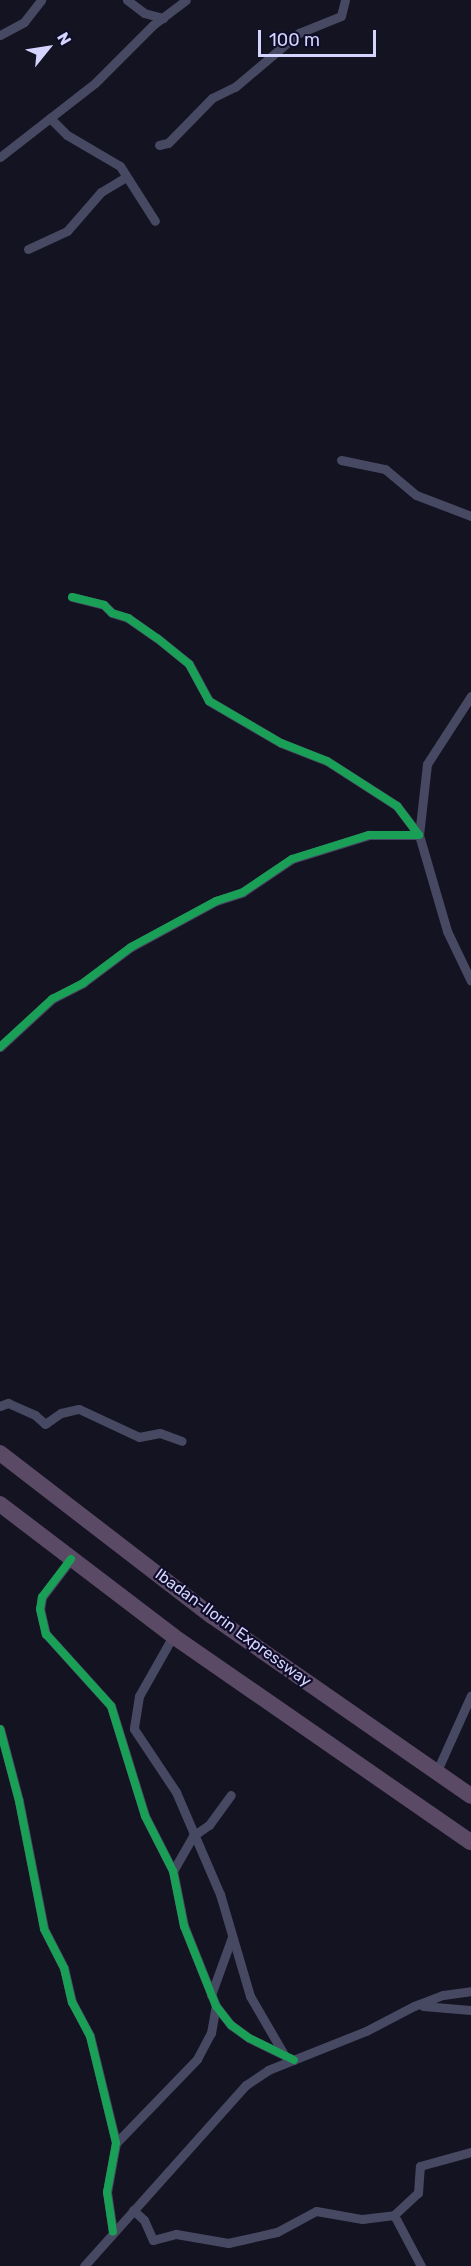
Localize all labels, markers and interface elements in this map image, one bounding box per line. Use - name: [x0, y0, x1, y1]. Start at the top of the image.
- north arrow: [18, 18, 78, 78]
- scale bar: [261, 18, 380, 56]
- text: N: [53, 29, 75, 48]
- text: 100 m: [269, 29, 320, 51]
- street label: Ibadan-Ilorin Expressway: [151, 1565, 315, 1691]

